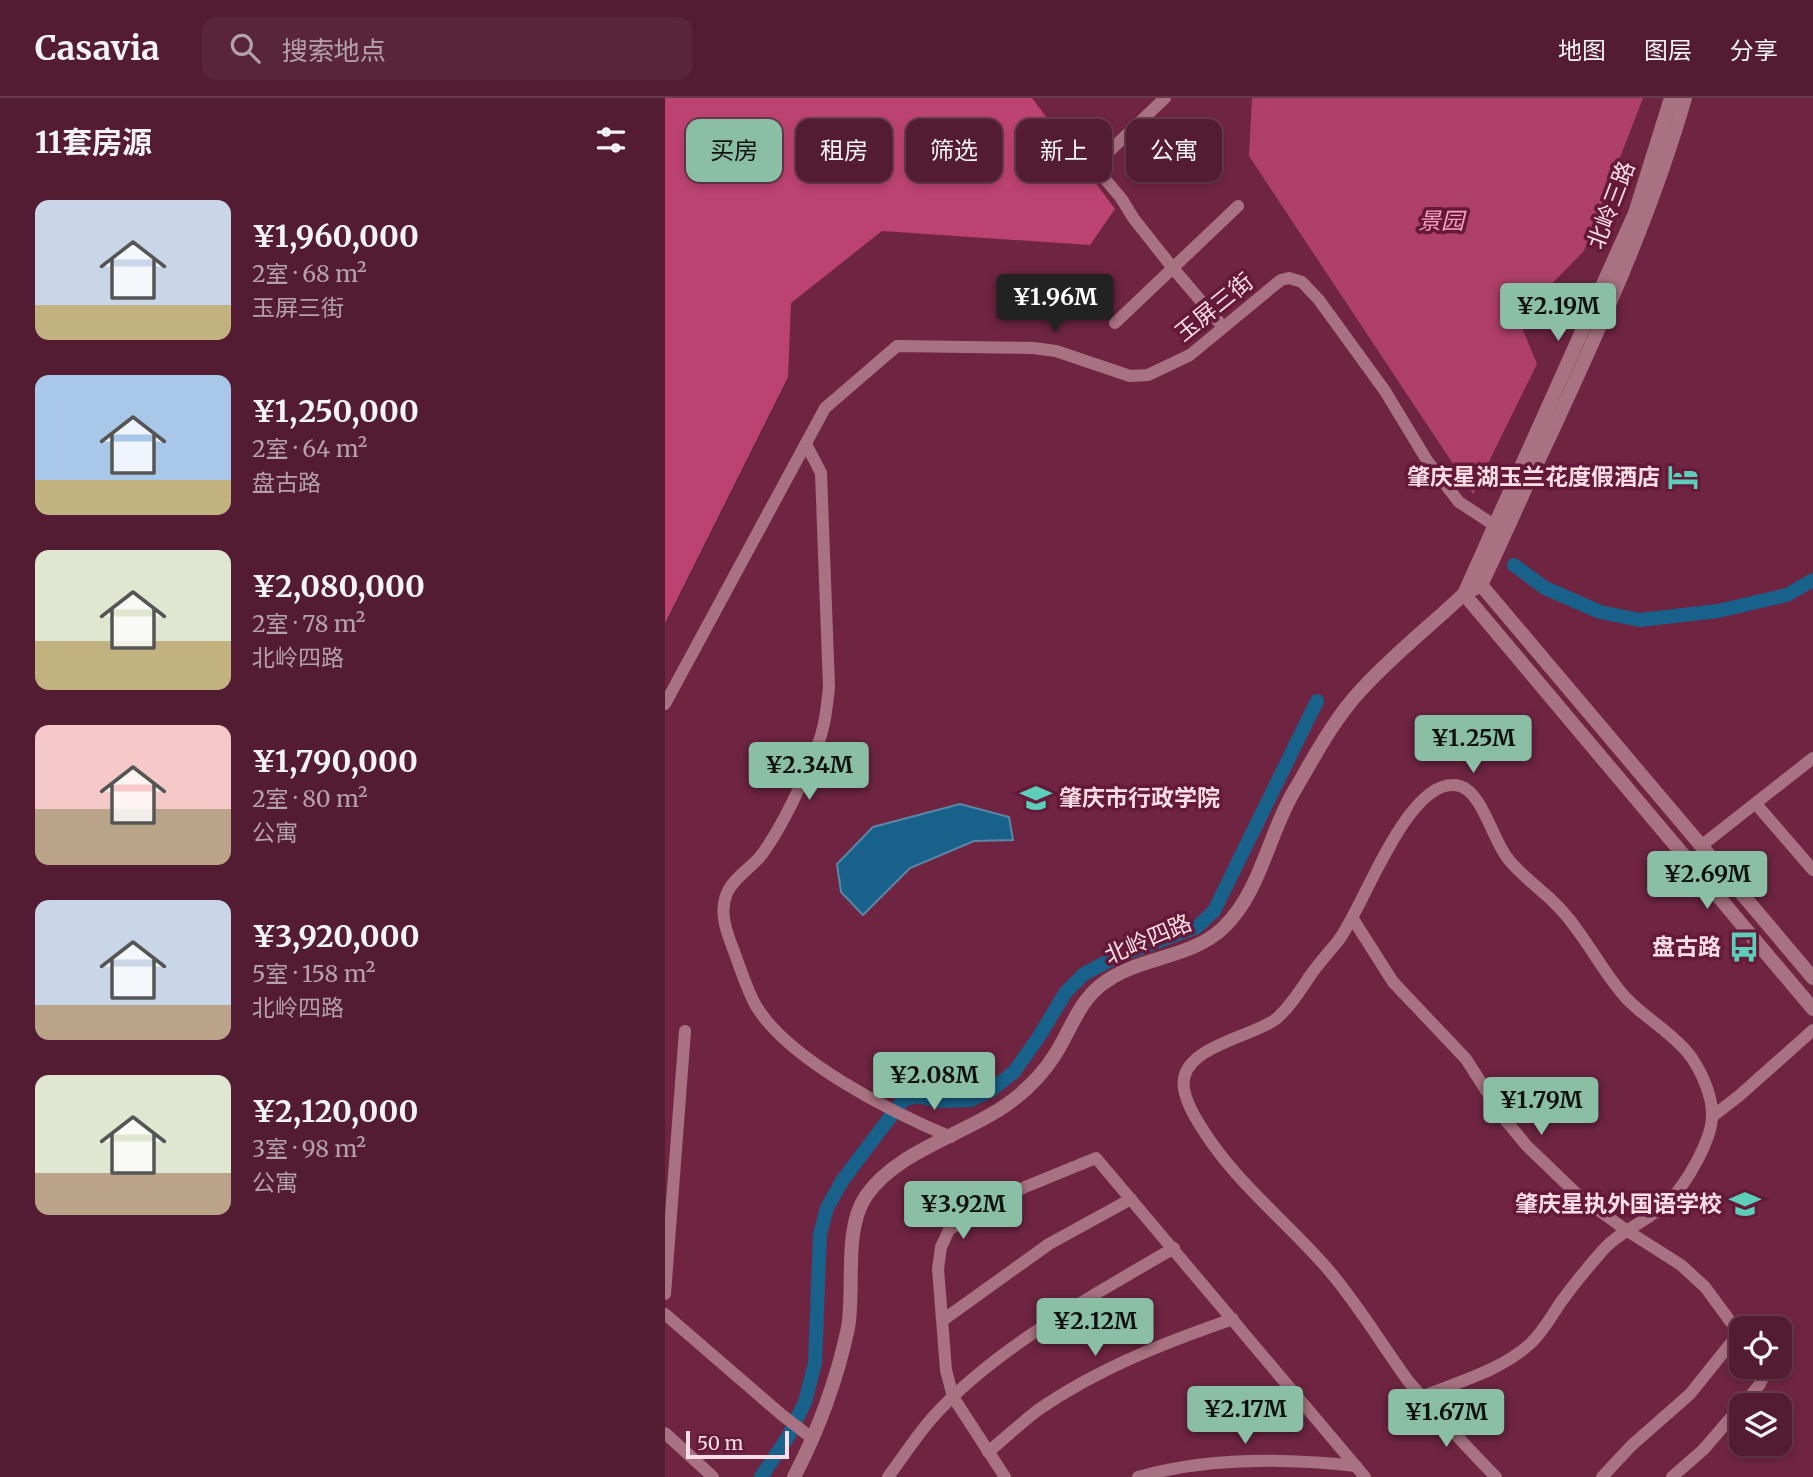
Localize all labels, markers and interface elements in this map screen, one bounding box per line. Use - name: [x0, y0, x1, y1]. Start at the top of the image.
- search box: [202, 17, 692, 80]
- text: Casavia: [35, 28, 160, 69]
- icon: search: [226, 29, 264, 67]
- text: 搜索地点: [282, 34, 386, 67]
- text: 地图: [1558, 35, 1606, 66]
- text: 图层: [1644, 35, 1692, 66]
- text: 分享: [1730, 35, 1778, 66]
- chip: 买房: [686, 119, 782, 182]
- chip: 租房: [796, 119, 892, 182]
- chip: 筛选: [906, 119, 1002, 182]
- chip: 新上: [1016, 119, 1112, 182]
- chip: 公寓: [1126, 119, 1222, 182]
- icon: filters: [592, 121, 630, 159]
- text: 11套房源: [35, 123, 152, 161]
- street label: 北岭三路: [1581, 157, 1641, 253]
- park label: 景园: [1418, 206, 1467, 235]
- text: ¥1,960,000: [252, 217, 419, 255]
- icon: home: [91, 228, 175, 312]
- text: 2室 · 68 m²: [252, 259, 367, 288]
- street label: 玉屏三街: [1169, 266, 1259, 347]
- pin: ¥1.96M: [998, 274, 1112, 334]
- text: ¥1.96M: [1013, 282, 1097, 311]
- pin: ¥2.19M: [1501, 284, 1615, 343]
- text: ¥2.19M: [1516, 291, 1600, 320]
- text: 玉屏三街: [252, 293, 344, 322]
- text: ¥1,250,000: [252, 392, 419, 430]
- icon: home: [91, 403, 175, 487]
- text: 2室 · 64 m²: [252, 434, 367, 463]
- hotel icon: 肇庆星湖玉兰花度假酒店: [1666, 460, 1700, 494]
- place label: 肇庆星湖玉兰花度假酒店: [1407, 462, 1660, 491]
- text: 盘古路: [252, 468, 321, 497]
- text: ¥2,080,000: [252, 567, 425, 605]
- icon: home: [91, 578, 175, 662]
- text: 2室 · 78 m²: [252, 609, 365, 638]
- text: 北岭四路: [252, 643, 344, 672]
- pin: ¥1.25M: [1416, 716, 1530, 775]
- text: ¥1.25M: [1431, 723, 1515, 752]
- text: ¥1,790,000: [252, 742, 418, 780]
- pin: ¥2.34M: [752, 742, 866, 802]
- text: ¥2.34M: [765, 750, 853, 779]
- icon: home: [91, 753, 175, 837]
- school or university icon: 肇庆市行政学院: [1019, 781, 1053, 815]
- place label: 肇庆市行政学院: [1059, 783, 1220, 812]
- text: 2室 · 80 m²: [252, 784, 368, 813]
- text: 公寓: [252, 818, 298, 847]
- pin: ¥2.69M: [1650, 852, 1764, 911]
- text: ¥2.69M: [1663, 859, 1751, 888]
- street label: 北岭四路: [1100, 907, 1196, 970]
- text: ¥3,920,000: [252, 917, 420, 955]
- icon: home: [91, 928, 175, 1012]
- bus stop icon: 盘古路: [1727, 930, 1761, 964]
- place label: 盘古路: [1652, 932, 1721, 961]
- text: 5室 · 158 m²: [252, 959, 375, 988]
- text: 北岭四路: [252, 993, 344, 1022]
- pin: ¥2.08M: [877, 1052, 991, 1112]
- text: ¥2.08M: [889, 1060, 979, 1089]
- pin: ¥1.79M: [1484, 1077, 1598, 1137]
- text: ¥1.79M: [1499, 1085, 1583, 1114]
- text: ¥2,120,000: [252, 1092, 418, 1130]
- icon: home: [91, 1103, 175, 1187]
- text: 3室 · 98 m²: [252, 1134, 366, 1163]
- text: 公寓: [252, 1168, 298, 1197]
- pin: ¥3.92M: [906, 1182, 1020, 1241]
- school or university icon: 肇庆星执外国语学校: [1728, 1187, 1762, 1221]
- text: ¥3.92M: [920, 1189, 1006, 1218]
- place label: 肇庆星执外国语学校: [1515, 1189, 1722, 1218]
- pin: ¥2.12M: [1038, 1298, 1152, 1358]
- text: ¥2.12M: [1053, 1306, 1137, 1335]
- map controls: [1729, 1316, 1792, 1456]
- button: locate: [1729, 1316, 1792, 1379]
- pin: ¥2.17M: [1188, 1386, 1302, 1446]
- pin: ¥1.67M: [1389, 1390, 1503, 1449]
- button: layers: [1729, 1393, 1792, 1456]
- text: ¥2.17M: [1203, 1394, 1287, 1423]
- text: ¥1.67M: [1404, 1397, 1488, 1426]
- scale bar: [686, 1428, 789, 1460]
- text: 50 m: [697, 1431, 743, 1455]

